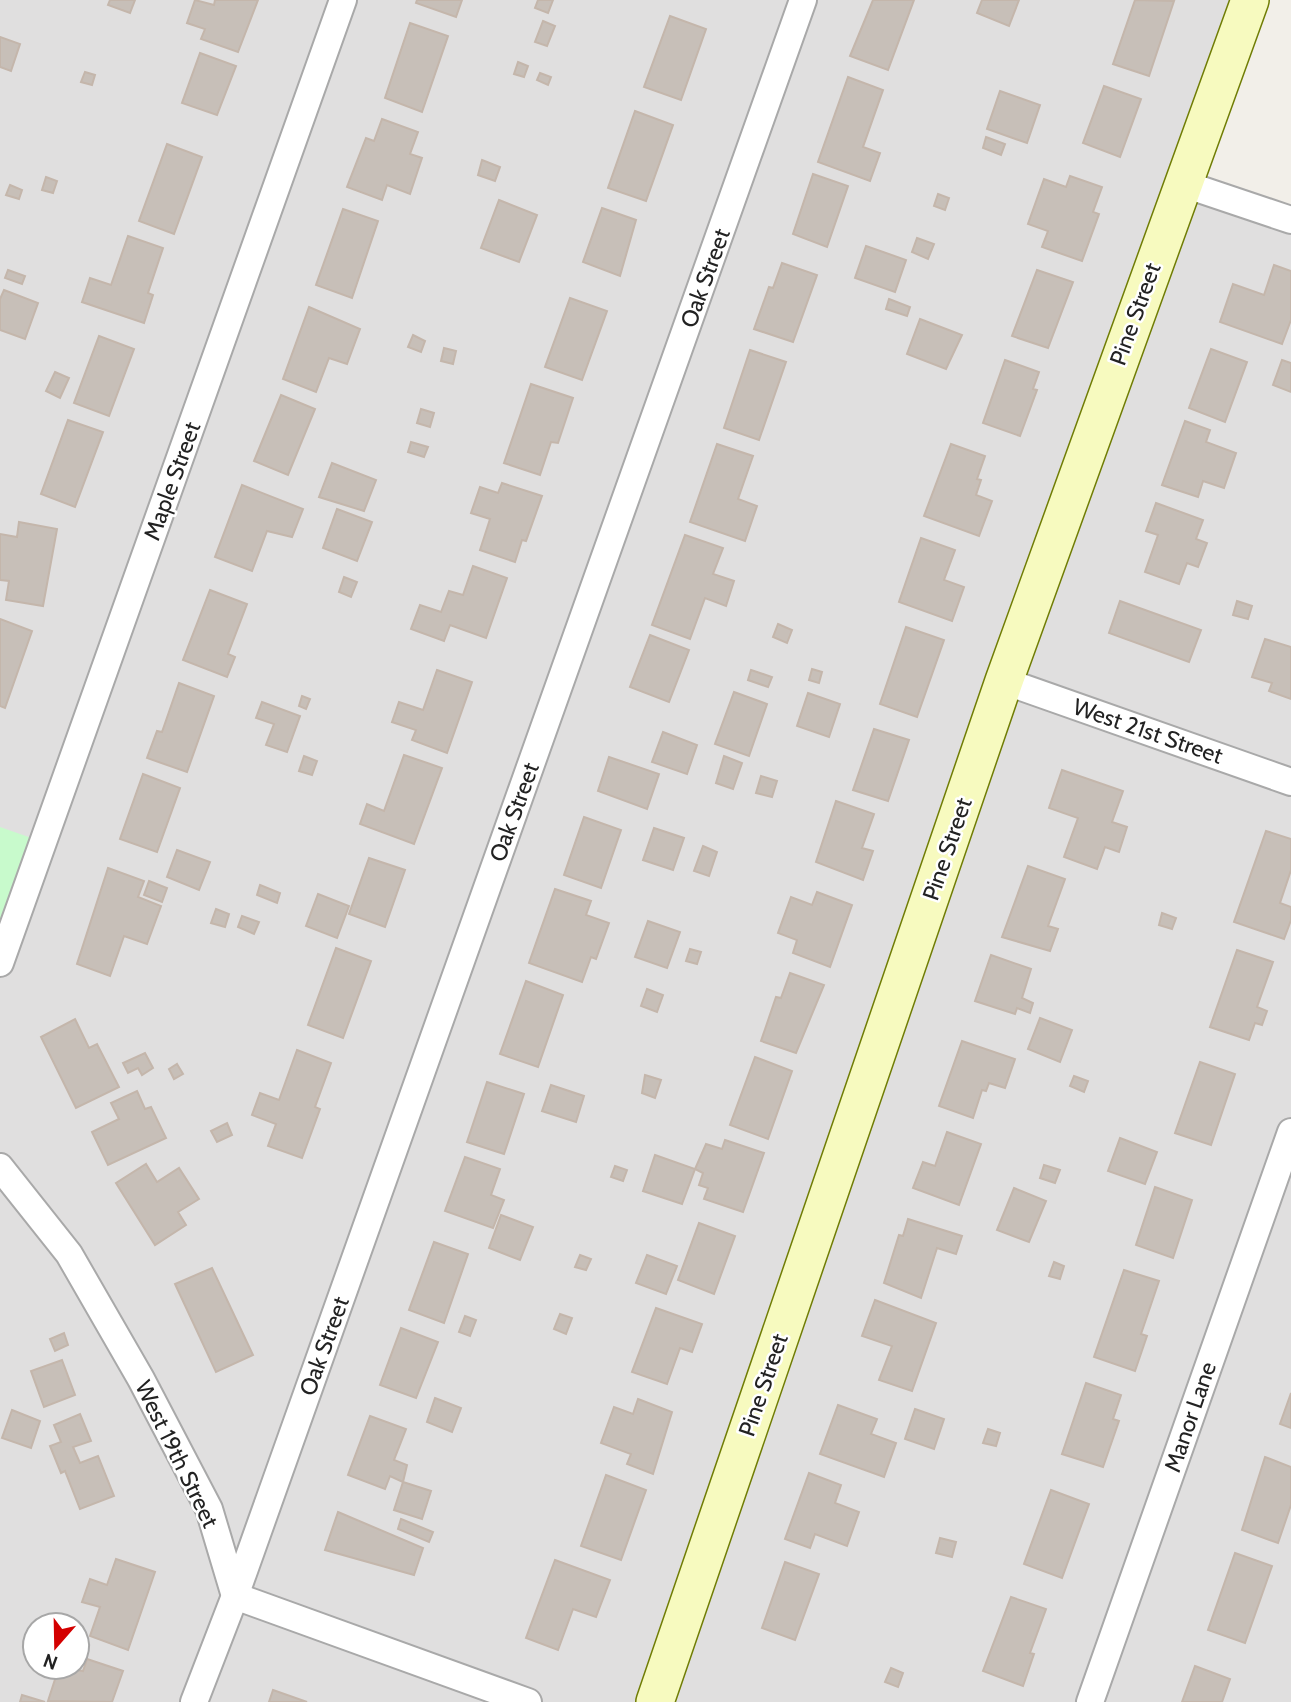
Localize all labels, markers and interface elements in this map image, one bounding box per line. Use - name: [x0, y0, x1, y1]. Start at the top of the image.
- street label: Oak Street: [674, 225, 736, 331]
- street label: Pine Street: [1104, 259, 1167, 369]
- street label: Maple Street: [138, 418, 206, 544]
- street label: West 21st Street: [1070, 692, 1227, 770]
- street label: Oak Street: [483, 759, 545, 865]
- street label: Pine Street: [916, 794, 978, 904]
- street label: Oak Street: [293, 1293, 355, 1399]
- street label: Pine Street: [732, 1330, 794, 1440]
- street label: Manor Lane: [1158, 1358, 1222, 1476]
- street label: West 19th Street: [129, 1376, 225, 1532]
- north arrow: [21, 1611, 91, 1681]
- text: N: [40, 1648, 61, 1675]

